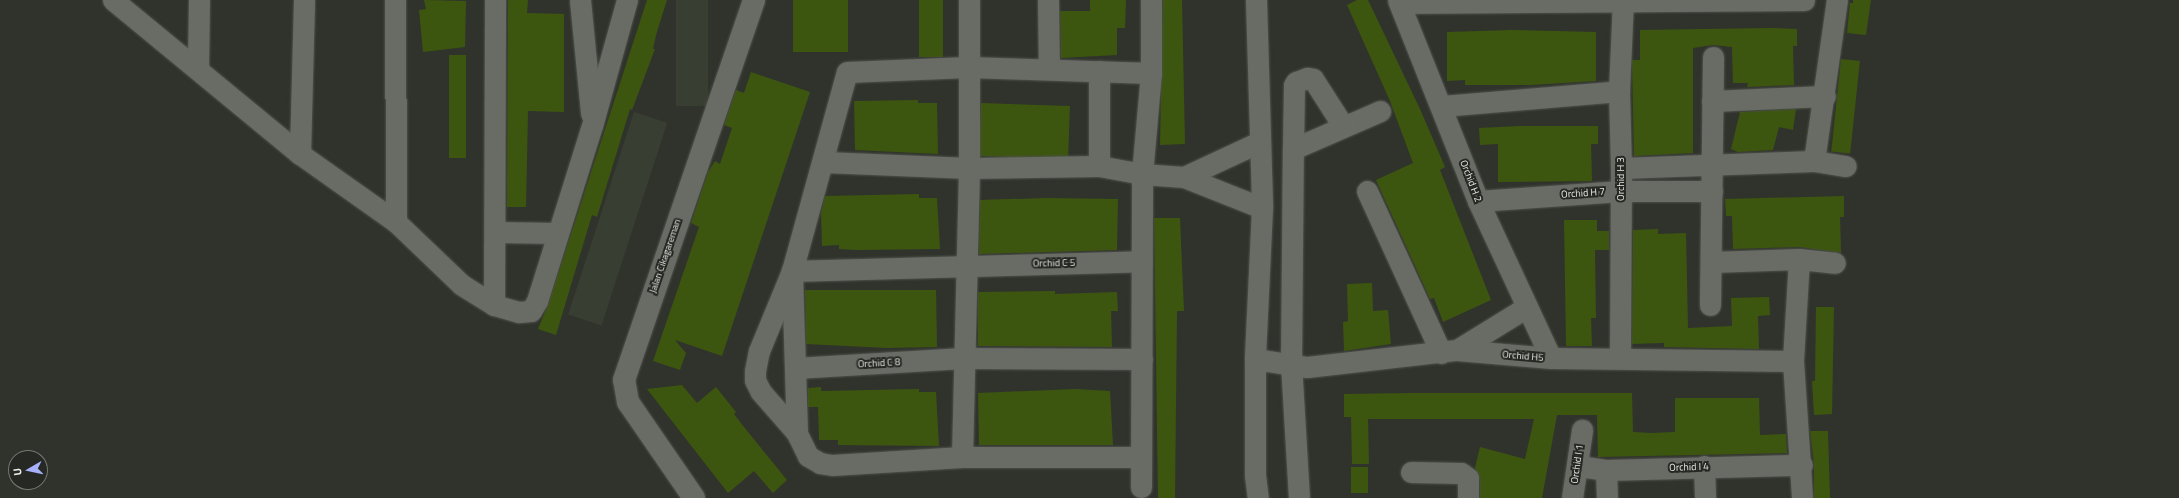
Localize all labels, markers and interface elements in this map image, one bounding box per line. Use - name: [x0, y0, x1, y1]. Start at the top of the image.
- street label: Orchid H 3: [1615, 157, 1627, 201]
- street label: Orchid H 2: [1458, 158, 1484, 204]
- street label: Orchid H 7: [1561, 185, 1605, 201]
- street label: Jalan Cikagareman: [647, 217, 683, 295]
- street label: Orchid C 5: [1033, 257, 1075, 269]
- street label: Orchid H5: [1502, 348, 1544, 364]
- street label: Orchid C 8: [857, 356, 901, 370]
- street label: Orchid I 1: [1568, 444, 1586, 484]
- north arrow: [8, 450, 48, 490]
- street label: Orchid I 4: [1669, 460, 1709, 474]
- text: U: [9, 467, 26, 477]

